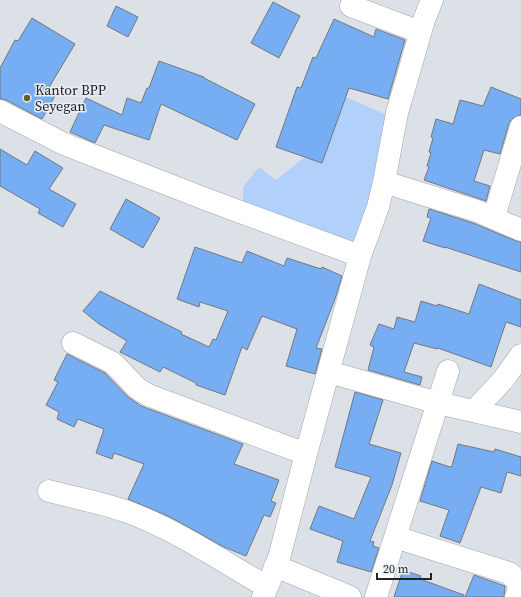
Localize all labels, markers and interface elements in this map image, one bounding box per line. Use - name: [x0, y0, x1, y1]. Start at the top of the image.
- place label: Kantor BPP Seyegan: [35, 80, 106, 116]
- marker: Kantor BPP Seyegan: [22, 93, 32, 103]
- scale bar: [377, 555, 431, 581]
- text: 20 m: [383, 561, 409, 577]

